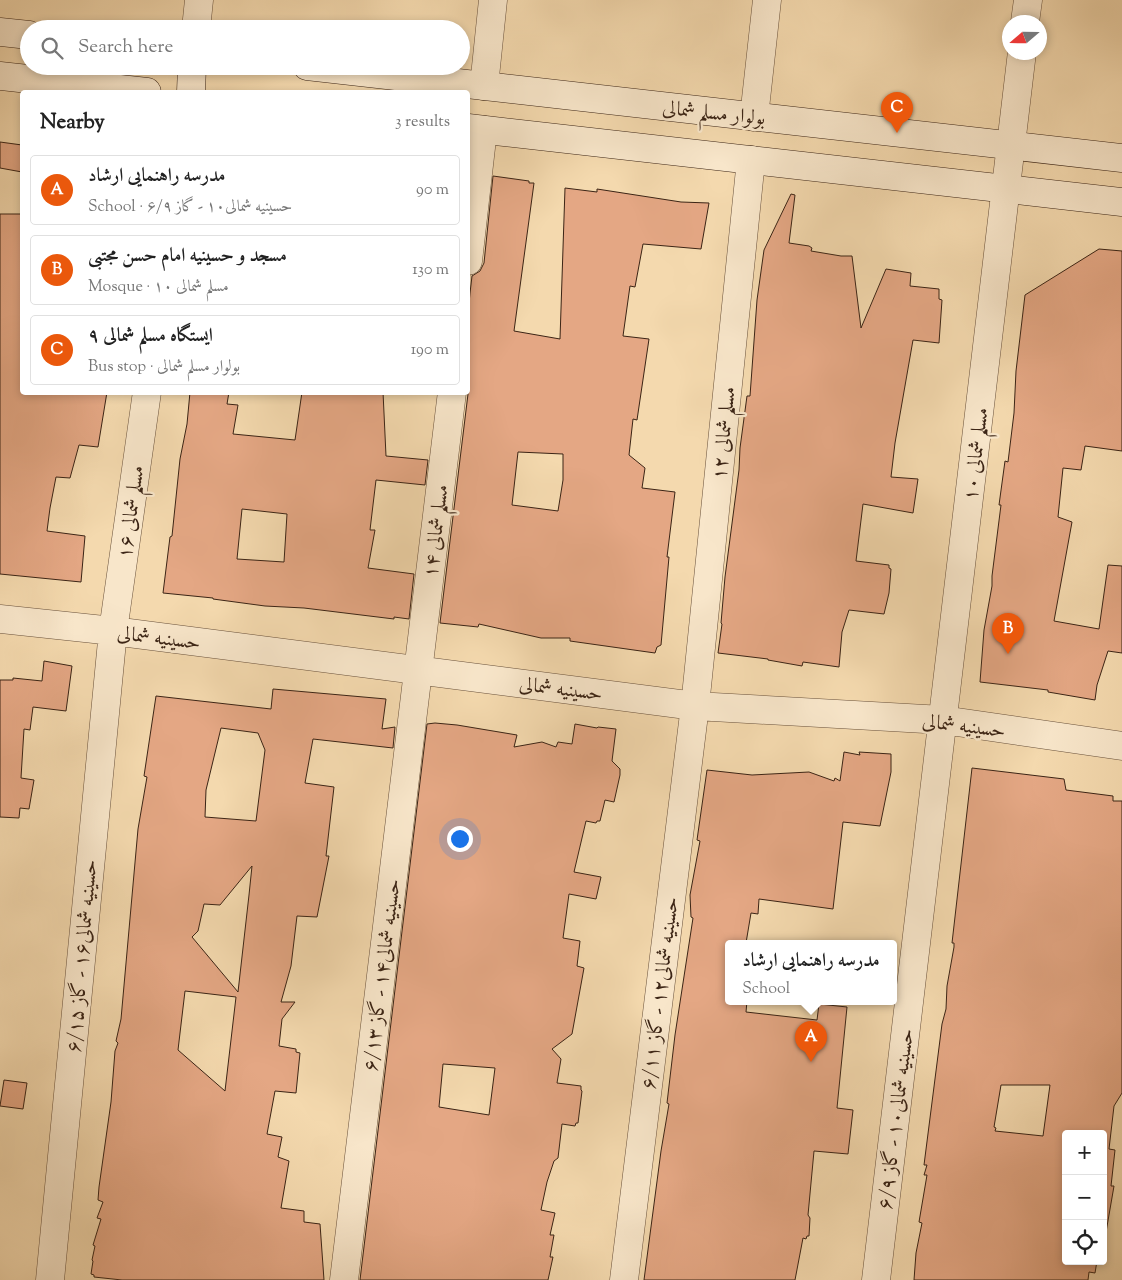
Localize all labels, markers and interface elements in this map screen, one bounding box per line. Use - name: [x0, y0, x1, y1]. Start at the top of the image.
- north arrow: [1002, 15, 1047, 60]
- search box: [20, 20, 470, 75]
- icon: search: [38, 34, 66, 62]
- text: Search here: [78, 34, 173, 61]
- pin: C: [881, 92, 913, 133]
- street label: بولوار مسلم شمالی: [660, 95, 767, 138]
- text: Nearby: [40, 108, 105, 138]
- text: 3 results: [395, 111, 450, 134]
- text: مدرسه راهنمایی ارشاد: [88, 163, 225, 190]
- text: A: [51, 179, 64, 202]
- text: 90 m: [416, 179, 449, 202]
- text: School · حسینیه شمالی۱۰ - گاز ۶/۹: [88, 196, 292, 219]
- text: مسجد و حسینیه امام حسن مجتبی: [88, 243, 287, 270]
- text: B: [52, 259, 62, 282]
- text: 130 m: [412, 259, 449, 282]
- text: Mosque · مسلم شمالی ۱۰: [88, 276, 229, 299]
- text: ایستگاه مسلم شمالی ۹: [88, 323, 213, 350]
- text: C: [51, 339, 63, 362]
- text: 190 m: [411, 339, 449, 362]
- text: Bus stop · بولوار مسلم شمالی: [88, 356, 240, 379]
- street label: مسلم شمالی ۱۲: [706, 385, 749, 482]
- street label: مسلم شمالی ۱۰: [957, 406, 1002, 503]
- street label: مسلم شمالی ۱۶: [112, 464, 157, 561]
- street label: مسلم شمالی ۱۴: [417, 483, 462, 580]
- pin: B: [992, 613, 1024, 654]
- street label: حسینیه شمالی: [115, 620, 202, 659]
- street label: حسینیه شمالی: [517, 671, 604, 710]
- street label: حسینیه شمالی: [920, 708, 1007, 747]
- your location: [447, 826, 473, 852]
- street label: حسینیه شمالی۱۶ - گاز ۶/۱۵: [61, 858, 106, 1054]
- street label: حسینیه شمالی۱۴ - گاز ۶/۱۳: [357, 877, 410, 1073]
- street label: حسینیه شمالی۱۲ - گاز ۶/۱۱: [635, 895, 688, 1091]
- popup: [725, 940, 897, 1005]
- text: مدرسه راهنمایی ارشاد: [742, 948, 880, 975]
- text: School: [742, 978, 790, 1001]
- pin: A: [795, 1021, 827, 1062]
- street label: حسینیه شمالی۱۰ - گاز ۶/۹: [872, 1027, 923, 1211]
- map controls: [1062, 1130, 1107, 1265]
- button: +: [1062, 1130, 1107, 1175]
- button: −: [1062, 1175, 1107, 1220]
- button: locate: [1062, 1220, 1107, 1265]

